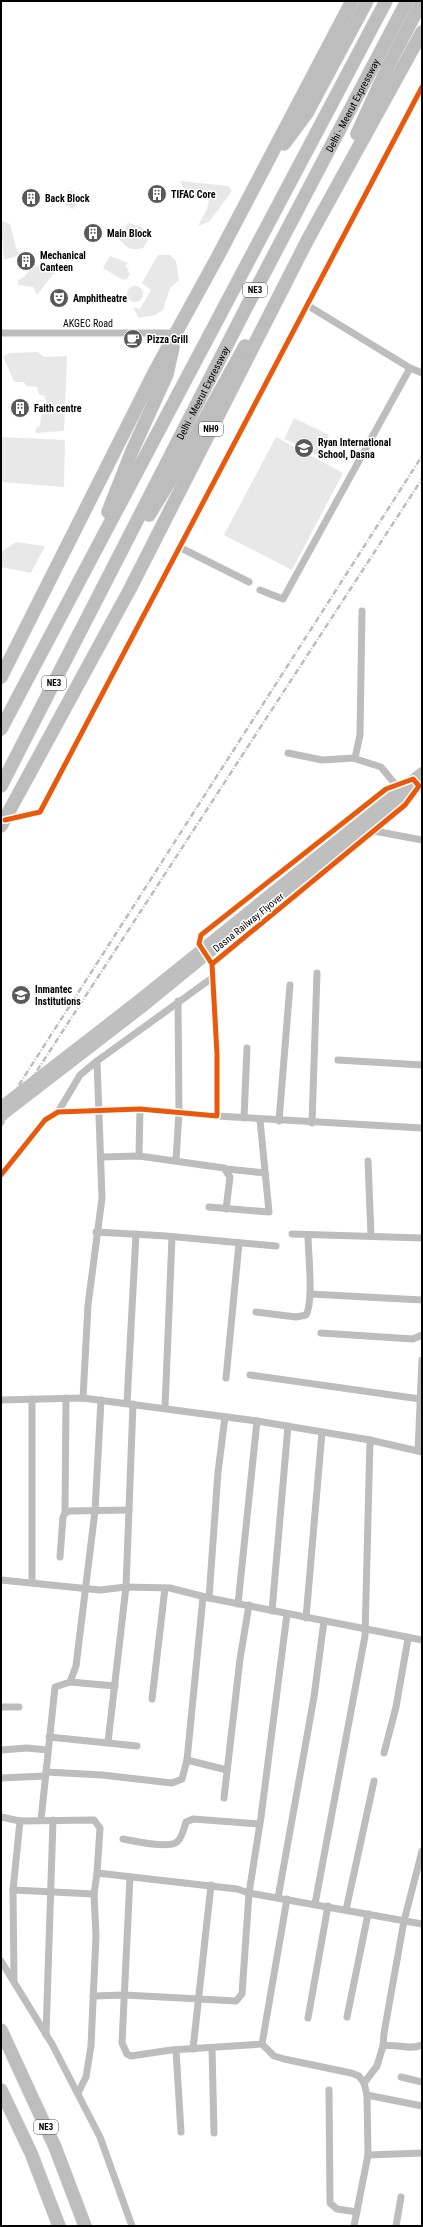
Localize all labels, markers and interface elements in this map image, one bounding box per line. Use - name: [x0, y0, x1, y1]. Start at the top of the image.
- street label: Delhi - Meerut Expressway: [324, 57, 382, 154]
- building icon: TIFAC Core: [146, 183, 168, 205]
- building icon: Back Block: [20, 187, 42, 209]
- place label: TIFAC Core: [171, 189, 216, 200]
- place label: Back Block: [45, 193, 90, 204]
- building icon: Main Block: [82, 222, 104, 244]
- place label: Main Block: [107, 228, 152, 239]
- building icon: Mechanical Canteen: [15, 250, 37, 272]
- place label: Mechanical Canteen: [40, 250, 86, 273]
- road number: NE3: [243, 283, 267, 297]
- theatre icon: Amphitheatre: [48, 287, 70, 309]
- place label: Amphitheatre: [73, 293, 127, 304]
- street label: AKGEC Road: [63, 318, 113, 329]
- cafe icon: Pizza Grill: [122, 328, 144, 350]
- place label: Pizza Grill: [147, 334, 188, 345]
- street label: Delhi - Meerut Expressway: [175, 344, 232, 441]
- building icon: Faith centre: [9, 397, 31, 419]
- place label: Faith centre: [34, 403, 82, 414]
- road number: NH9: [199, 422, 223, 436]
- school or university icon: Ryan International School, Dasna: [293, 437, 315, 459]
- place label: Ryan International School, Dasna: [318, 437, 391, 461]
- road number: NE3: [42, 676, 66, 690]
- street label: Dasna Railway Flyover: [211, 891, 286, 954]
- school or university icon: Inmantec Institutions: [10, 984, 32, 1006]
- place label: Inmantec Institutions: [35, 984, 81, 1007]
- road number: NE3: [34, 2120, 58, 2134]

